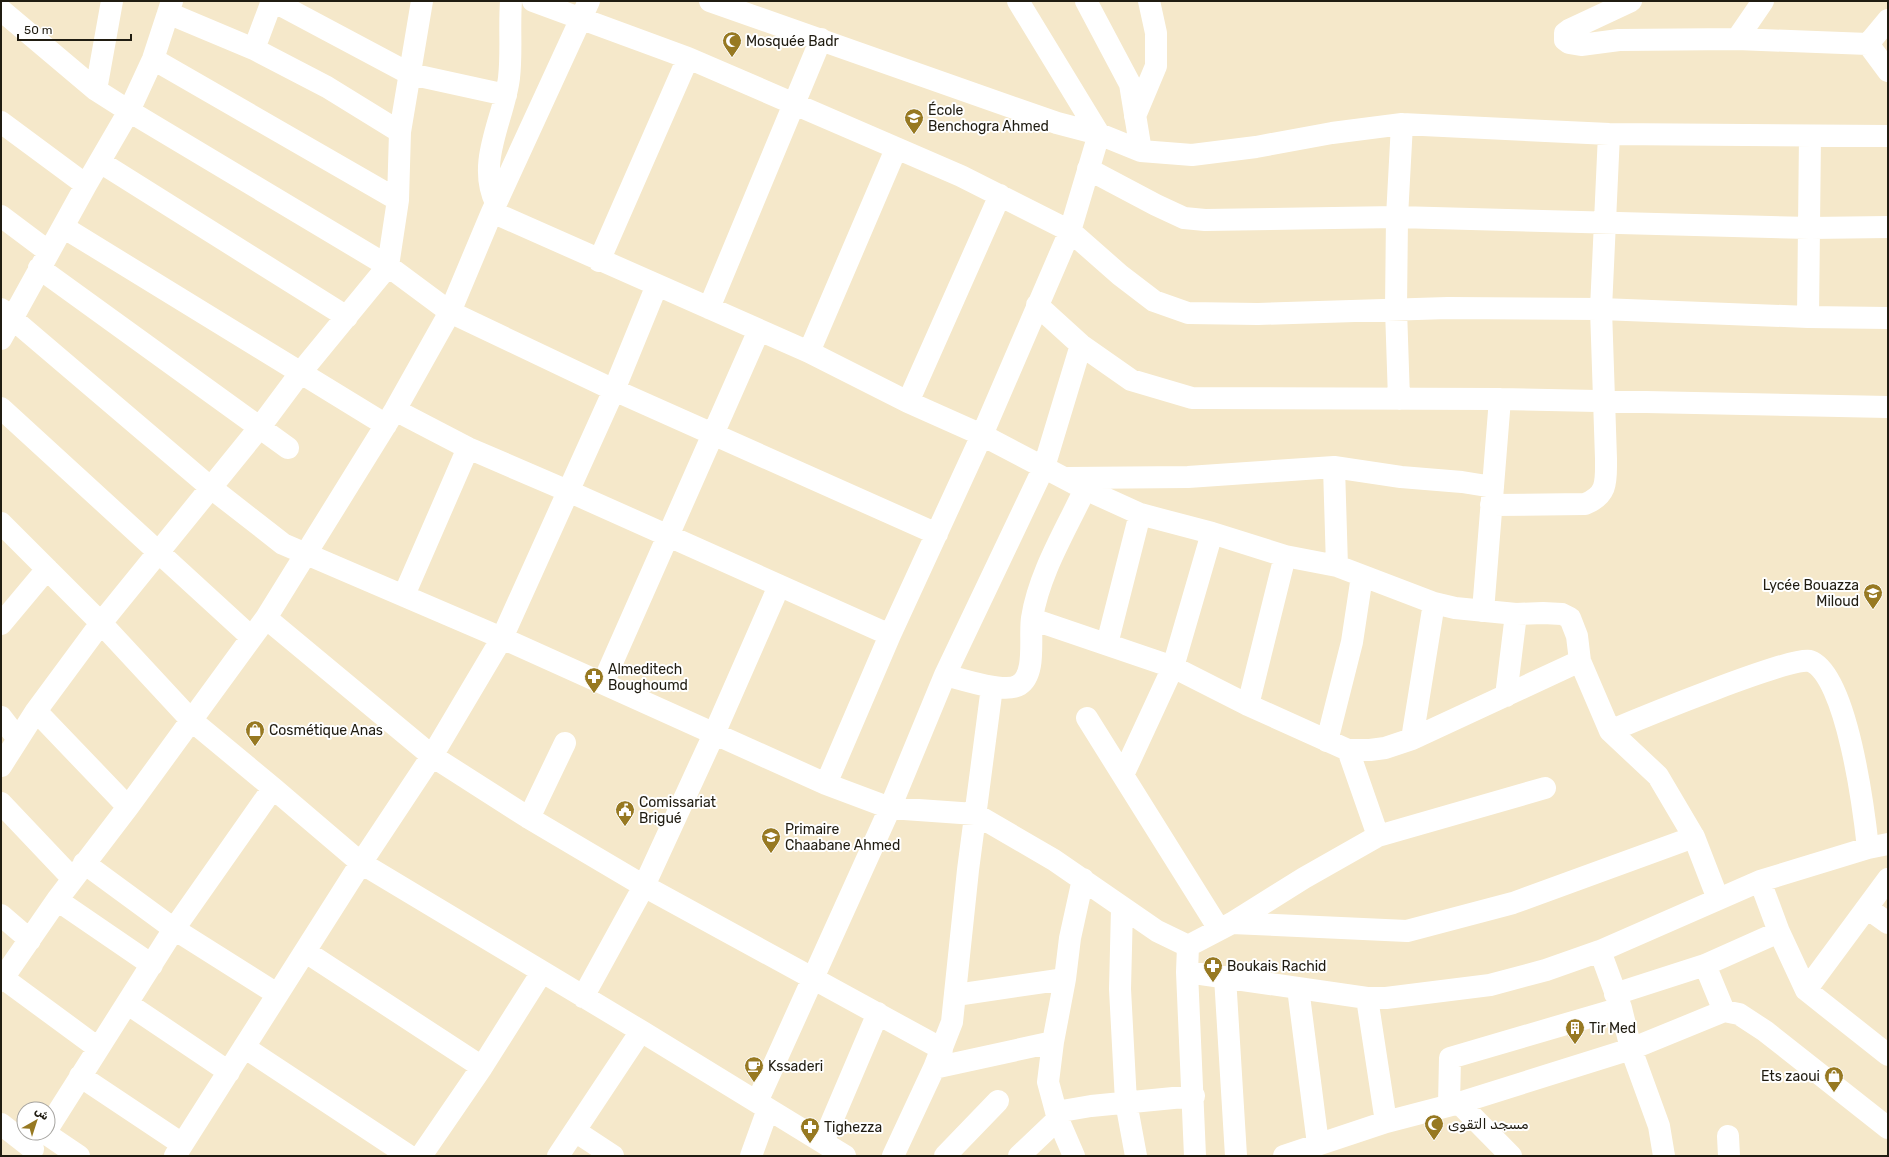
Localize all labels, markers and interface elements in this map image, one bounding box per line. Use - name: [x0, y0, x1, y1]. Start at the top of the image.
- scale bar: [18, 16, 131, 42]
- text: 50 m: [24, 23, 52, 37]
- mosque icon: Mosquée Badr: [721, 30, 743, 58]
- place label: Mosquée Badr: [746, 33, 840, 50]
- place label: École Benchogra Ahmed: [928, 101, 1049, 135]
- school or university icon: École Benchogra Ahmed: [903, 107, 925, 135]
- place label: Lycée Bouazza Miloud: [1763, 577, 1859, 610]
- school or university icon: Lycée Bouazza Miloud: [1862, 582, 1884, 610]
- place label: Almeditech Boughoumd: [608, 661, 688, 694]
- pharmacy icon: Almeditech Boughoumd: [583, 666, 605, 694]
- shop icon: Cosmétique Anas: [244, 719, 266, 747]
- place label: Cosmétique Anas: [269, 722, 383, 739]
- place label: Comissariat Brigué: [639, 794, 717, 827]
- public building icon: Comissariat Brigué: [614, 799, 636, 827]
- place label: Primaire Chaabane Ahmed: [785, 821, 900, 854]
- school or university icon: Primaire Chaabane Ahmed: [760, 826, 782, 854]
- pharmacy icon: Boukais Rachid: [1202, 955, 1224, 983]
- place label: Boukais Rachid: [1227, 958, 1326, 975]
- building icon: Tir Med: [1564, 1017, 1586, 1045]
- place label: Tir Med: [1589, 1020, 1636, 1037]
- cafe icon: Kssaderi: [743, 1055, 765, 1083]
- place label: Kssaderi: [768, 1058, 823, 1075]
- shop icon: Ets zaoui: [1823, 1065, 1845, 1093]
- place label: Ets zaoui: [1761, 1068, 1820, 1085]
- north arrow: [16, 1101, 56, 1141]
- text: ش: [32, 1104, 52, 1123]
- mosque icon: مسجد التقوى: [1423, 1113, 1445, 1141]
- pharmacy icon: Tighezza: [799, 1116, 821, 1144]
- place label: مسجد التقوى: [1448, 1116, 1529, 1133]
- place label: Tighezza: [824, 1119, 882, 1136]

